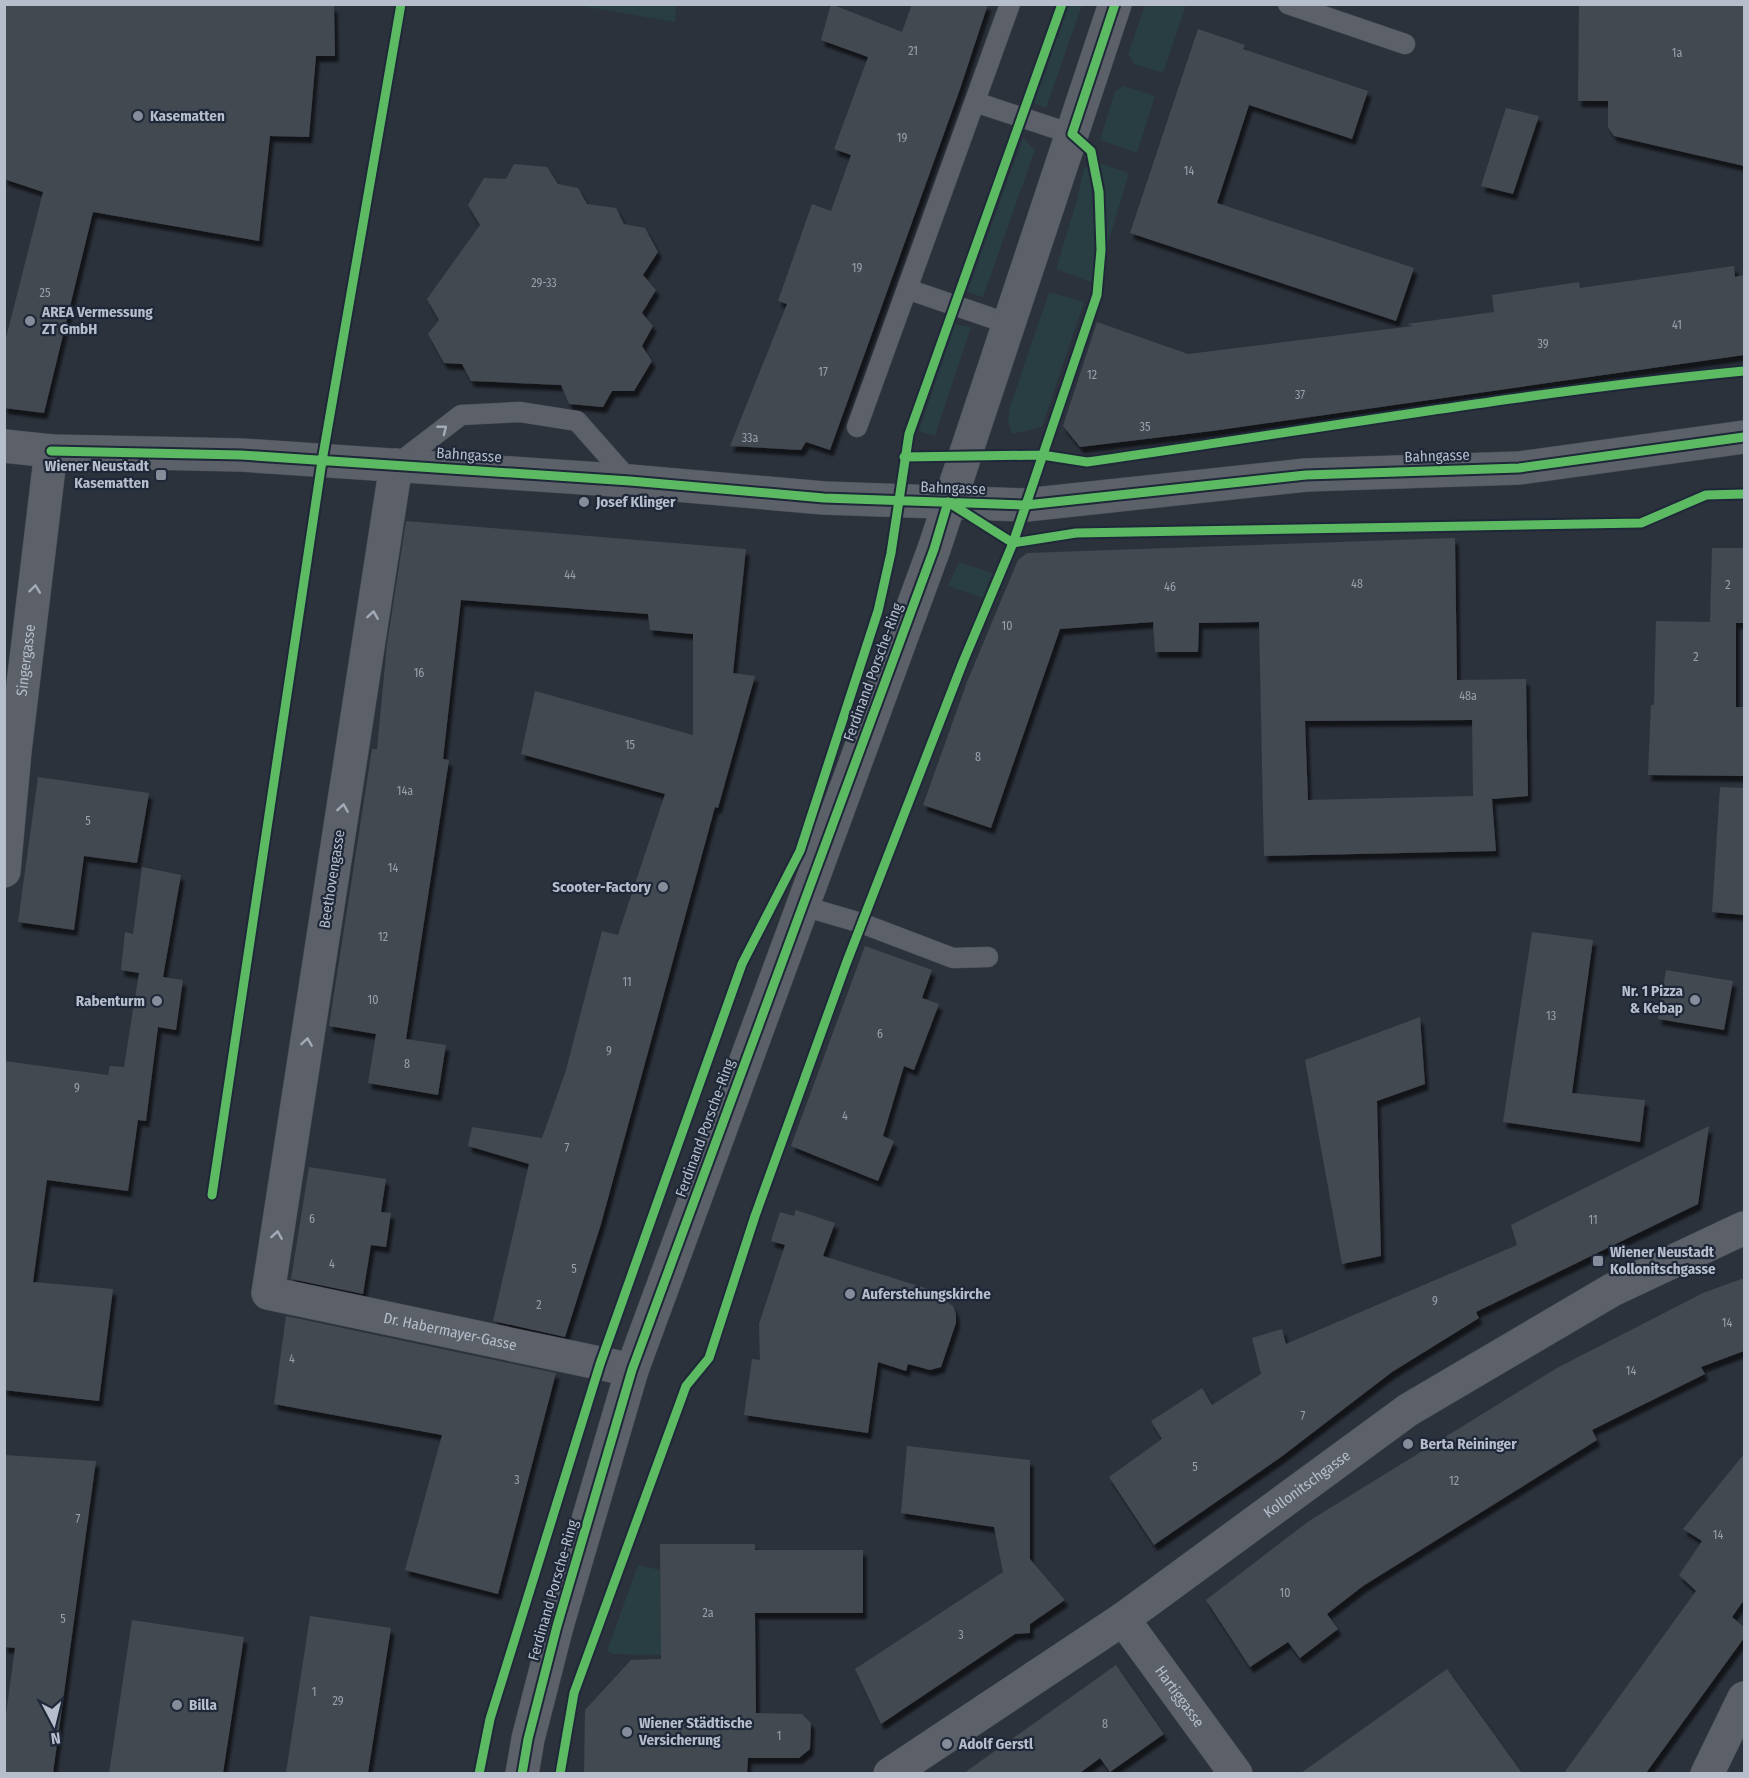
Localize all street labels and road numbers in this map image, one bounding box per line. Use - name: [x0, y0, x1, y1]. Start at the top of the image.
- street label: Bahngasse: [436, 444, 502, 466]
- street label: Bahngasse: [1404, 446, 1470, 466]
- street label: Bahngasse: [920, 478, 986, 498]
- street label: Ferdinand Porsche-Ring: [840, 600, 906, 744]
- street label: Singergasse: [13, 623, 39, 697]
- street label: Beethovengasse: [315, 828, 349, 930]
- street label: Ferdinand Porsche-Ring: [672, 1056, 738, 1200]
- street label: Dr. Habermayer-Gasse: [382, 1309, 518, 1354]
- street label: Kollonitschgasse: [1260, 1446, 1354, 1522]
- street label: Ferdinand Porsche-Ring: [524, 1517, 582, 1663]
- street label: Hartiggasse: [1151, 1662, 1208, 1731]

